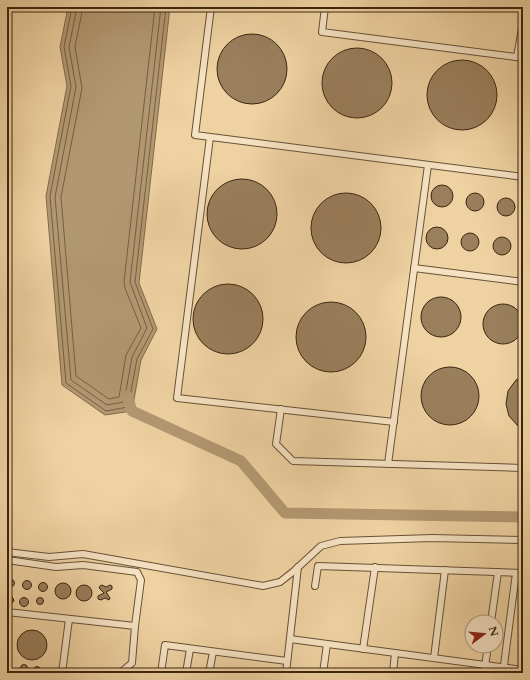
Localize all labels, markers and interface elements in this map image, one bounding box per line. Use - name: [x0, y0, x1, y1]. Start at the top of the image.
- north arrow: [464, 614, 504, 654]
- text: N: [485, 625, 502, 638]

